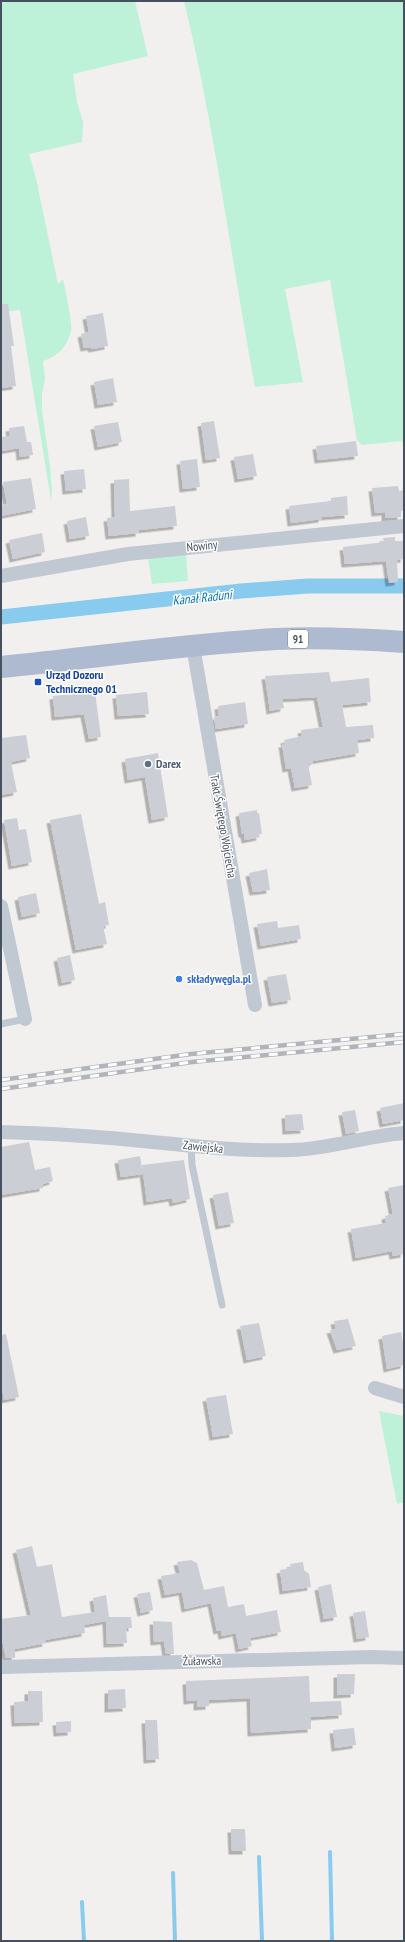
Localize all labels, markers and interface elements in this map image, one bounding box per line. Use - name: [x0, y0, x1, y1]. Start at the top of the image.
- street label: Nowiny: [186, 536, 219, 555]
- water label: Kanał Raduni: [172, 586, 235, 609]
- road number: 91: [288, 630, 308, 648]
- place label: Urząd Dozoru Technicznego 01: [46, 667, 117, 696]
- marker: Urząd Dozoru Technicznego 01: [33, 677, 43, 687]
- place label: Darex: [156, 756, 182, 771]
- marker: Darex: [143, 759, 153, 769]
- street label: Trakt Świętego Wojciecha: [207, 773, 240, 879]
- place label: składywęgla.pl: [187, 971, 251, 986]
- marker: składywęgla.pl: [174, 974, 184, 984]
- street label: Zawiejska: [182, 1137, 224, 1156]
- street label: Żuławska: [183, 1653, 222, 1668]

